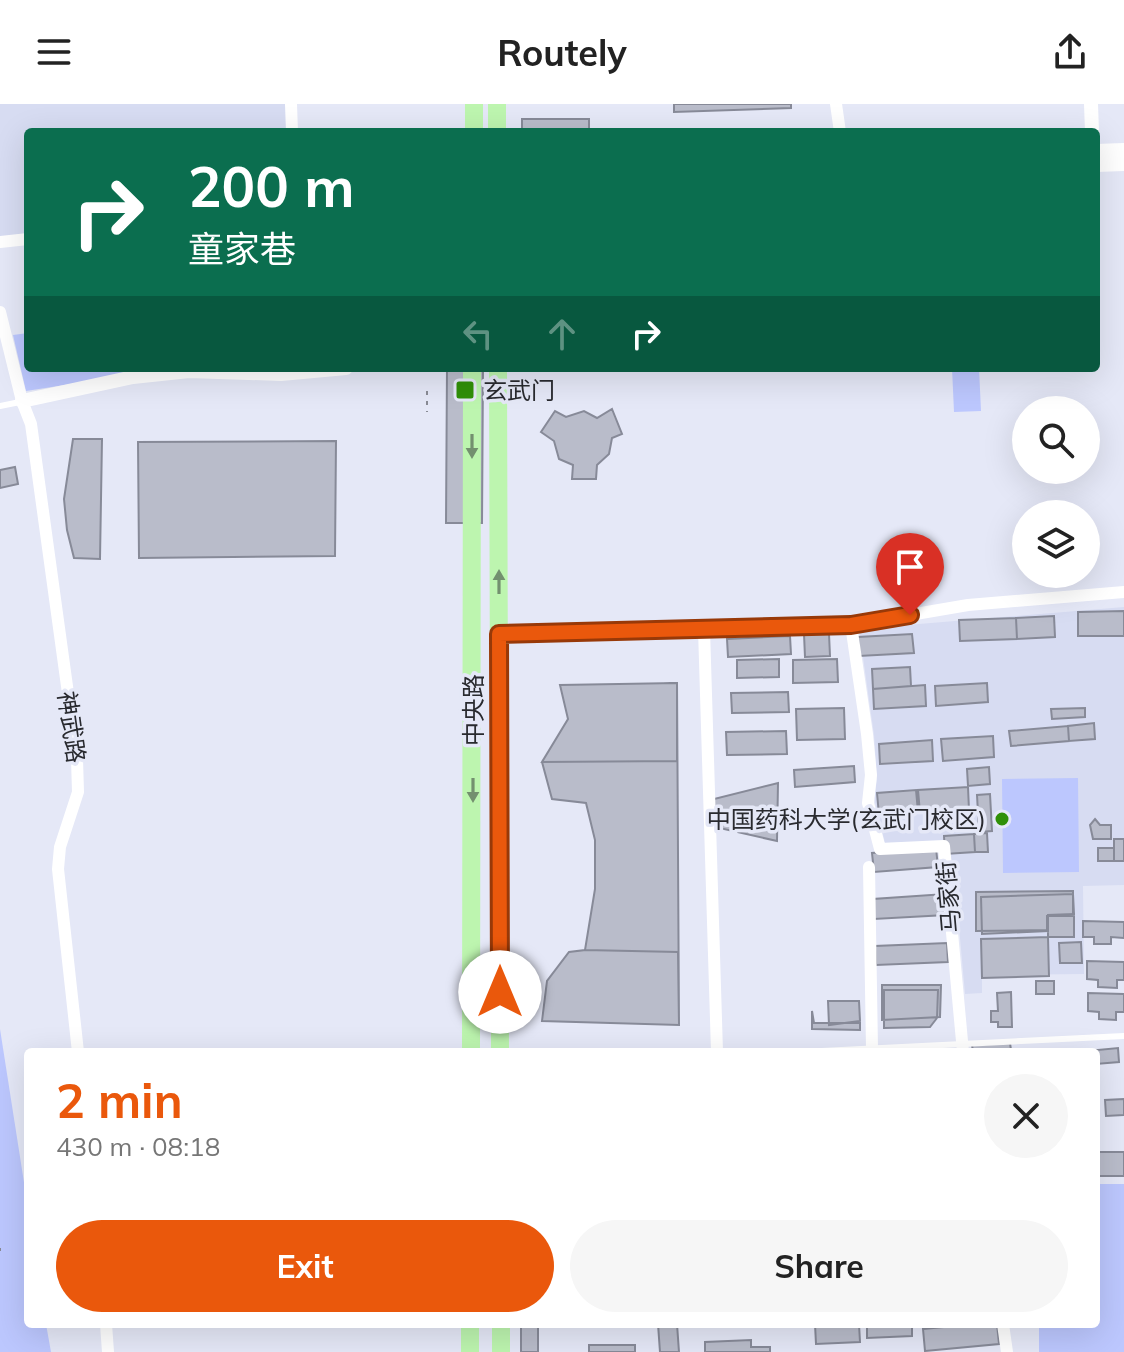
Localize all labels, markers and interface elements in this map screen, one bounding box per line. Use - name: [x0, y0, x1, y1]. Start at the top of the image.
- icon: menu: [32, 30, 76, 74]
- text: Routely: [497, 30, 627, 75]
- icon: share: [1048, 30, 1092, 74]
- text: 200 m: [188, 151, 355, 221]
- icon: right: [56, 160, 160, 264]
- text: 童家巷: [188, 226, 296, 271]
- icon: left: [456, 312, 500, 356]
- icon: ahead: [540, 312, 584, 356]
- icon: right: [624, 312, 668, 356]
- place label: 玄武门: [483, 375, 555, 405]
- marker: 玄武门: [454, 379, 476, 401]
- map controls: [1012, 396, 1100, 588]
- button: search: [1012, 396, 1100, 484]
- one-way arrow: [466, 434, 478, 459]
- button: layers: [1012, 500, 1100, 588]
- pin: [876, 533, 944, 615]
- icon: arrive: [888, 545, 932, 589]
- one-way arrow: [493, 569, 505, 594]
- street label: 中央路: [458, 674, 488, 746]
- street label: 神武路: [52, 689, 92, 765]
- one-way arrow: [467, 778, 479, 803]
- place label: 中国药科大学(玄武门校区): [707, 804, 986, 834]
- marker: 中国药科大学(玄武门校区): [993, 810, 1011, 828]
- street label: 马家街: [930, 860, 966, 934]
- position arrow: [458, 950, 542, 1034]
- text: 2 min: [56, 1070, 183, 1130]
- button: close: [984, 1074, 1068, 1158]
- text: 430 m · 08:18: [56, 1130, 220, 1163]
- button: Exit: [56, 1220, 554, 1312]
- button: Share: [570, 1220, 1068, 1312]

